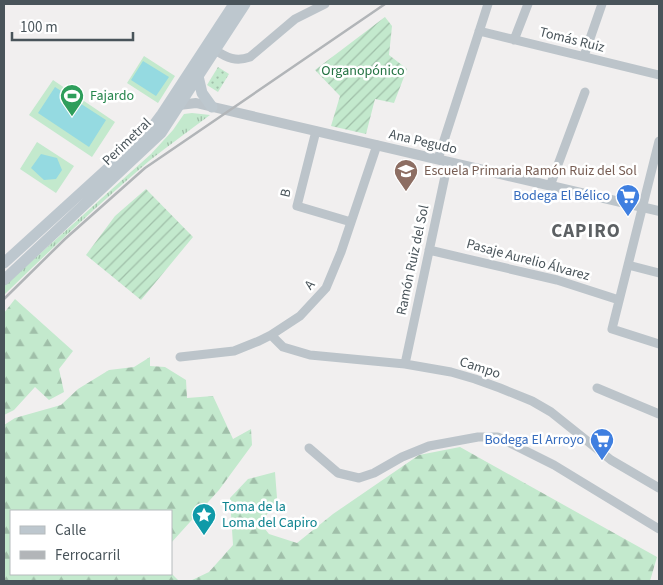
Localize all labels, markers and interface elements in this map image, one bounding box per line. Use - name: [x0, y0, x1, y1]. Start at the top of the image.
- scale bar: [12, 10, 134, 42]
- text: 100 m: [20, 17, 58, 38]
- street label: Tomás Ruiz: [537, 22, 607, 58]
- park label: Organopónico: [321, 61, 405, 81]
- sports icon: Fajardo: [59, 83, 85, 117]
- place label: Fajardo: [90, 86, 134, 106]
- street label: Perimetral: [98, 113, 156, 170]
- street label: Ana Pegudo: [387, 124, 459, 160]
- school or university icon: Escuela Primaria Ramón Ruiz del Sol: [393, 158, 419, 192]
- place label: Escuela Primaria Ramón Ruiz del Sol: [424, 161, 637, 181]
- supermarket icon: Bodega El Bélico: [615, 183, 641, 217]
- place label: Bodega El Bélico: [513, 186, 610, 206]
- street label: B: [275, 187, 297, 199]
- street label: Ramón Ruiz del Sol: [392, 203, 435, 317]
- district label: CAPIRO: [551, 218, 621, 245]
- street label: Pasaje Aurelio Álvarez: [464, 234, 592, 286]
- street label: A: [300, 275, 320, 294]
- street label: Campo: [457, 352, 503, 384]
- supermarket icon: Bodega El Arroyo: [589, 427, 615, 461]
- place label: Bodega El Arroyo: [484, 430, 584, 450]
- place label: Toma de la Loma del Capiro: [222, 497, 317, 533]
- place icon: Toma de la Loma del Capiro: [191, 502, 217, 536]
- legend: [10, 510, 172, 575]
- text: Calle: [55, 520, 86, 541]
- text: Ferrocarril: [55, 545, 120, 566]

